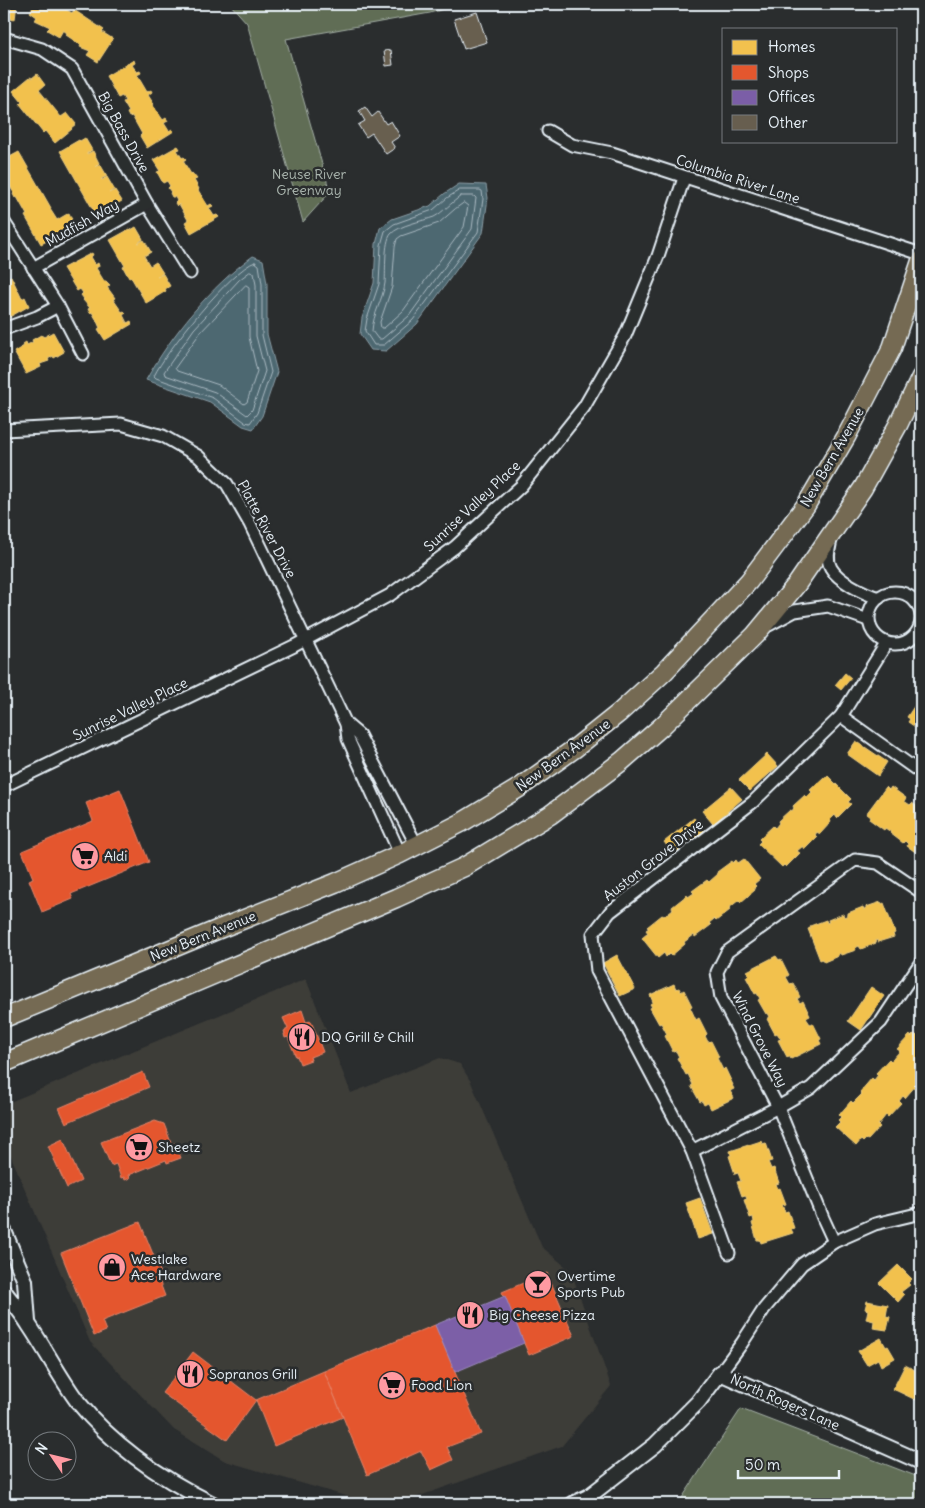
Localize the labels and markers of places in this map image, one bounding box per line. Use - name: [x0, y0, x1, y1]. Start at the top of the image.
- supermarket icon: Aldi: [70, 841, 100, 871]
- place label: Aldi: [104, 847, 128, 865]
- restaurant icon: DQ Grill & Chill: [287, 1022, 317, 1052]
- place label: DQ Grill & Chill: [321, 1028, 414, 1046]
- supermarket icon: Sheetz: [124, 1132, 154, 1162]
- place label: Sheetz: [158, 1138, 201, 1156]
- place label: Westlake Ace Hardware: [131, 1250, 221, 1284]
- shop icon: Westlake Ace Hardware: [97, 1252, 127, 1282]
- place label: Overtime Sports Pub: [557, 1267, 625, 1301]
- bar icon: Overtime Sports Pub: [523, 1269, 553, 1299]
- restaurant icon: Big Cheese Pizza: [455, 1300, 485, 1330]
- place label: Big Cheese Pizza: [489, 1306, 595, 1324]
- restaurant icon: Sopranos Grill: [175, 1359, 205, 1389]
- place label: Sopranos Grill: [209, 1365, 297, 1383]
- supermarket icon: Food Lion: [377, 1370, 407, 1400]
- place label: Food Lion: [411, 1376, 472, 1394]

